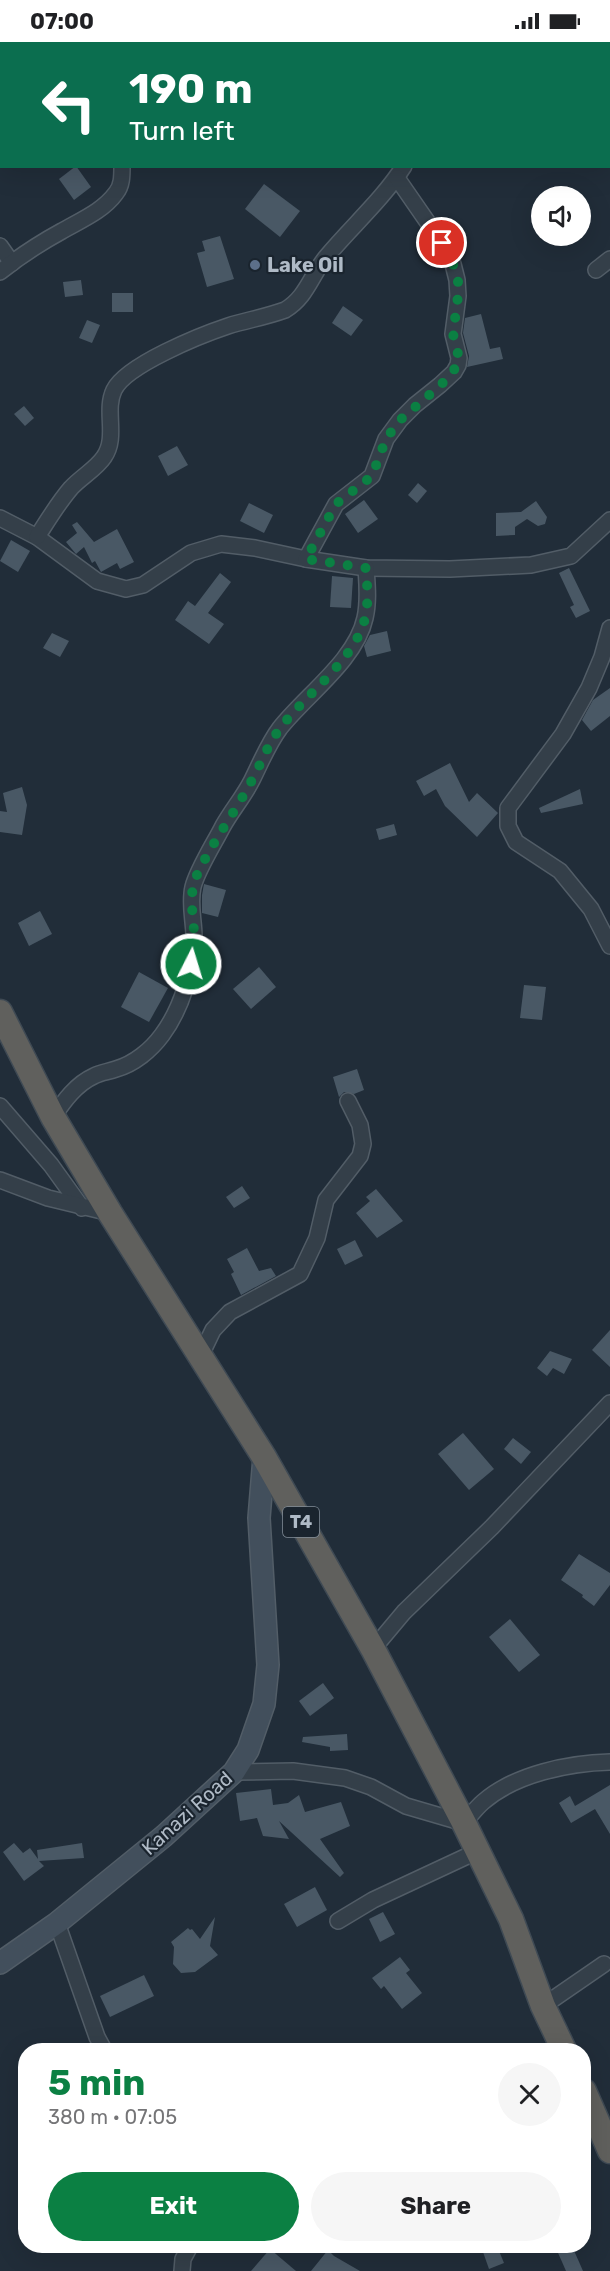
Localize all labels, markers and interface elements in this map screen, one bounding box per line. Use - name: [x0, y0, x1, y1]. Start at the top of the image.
- text: 07:00: [30, 8, 94, 35]
- text: 190 m: [129, 64, 253, 114]
- icon: left: [30, 66, 108, 144]
- text: Turn left: [129, 115, 234, 147]
- map controls: [531, 186, 591, 246]
- button: sound: [531, 186, 591, 246]
- pin: [416, 217, 467, 268]
- icon: arrive: [425, 226, 458, 259]
- place label: Lake Oil: [267, 253, 344, 277]
- marker: Lake Oil: [248, 258, 262, 272]
- position arrow: [159, 932, 223, 996]
- road number: T4: [283, 1507, 319, 1537]
- street label: Kanazi Road: [137, 1766, 237, 1860]
- text: 5 min: [48, 2061, 145, 2104]
- button: close: [498, 2063, 561, 2126]
- text: 380 m · 07:05: [48, 2105, 177, 2129]
- button: Exit: [48, 2172, 299, 2241]
- button: Share: [311, 2172, 561, 2241]

